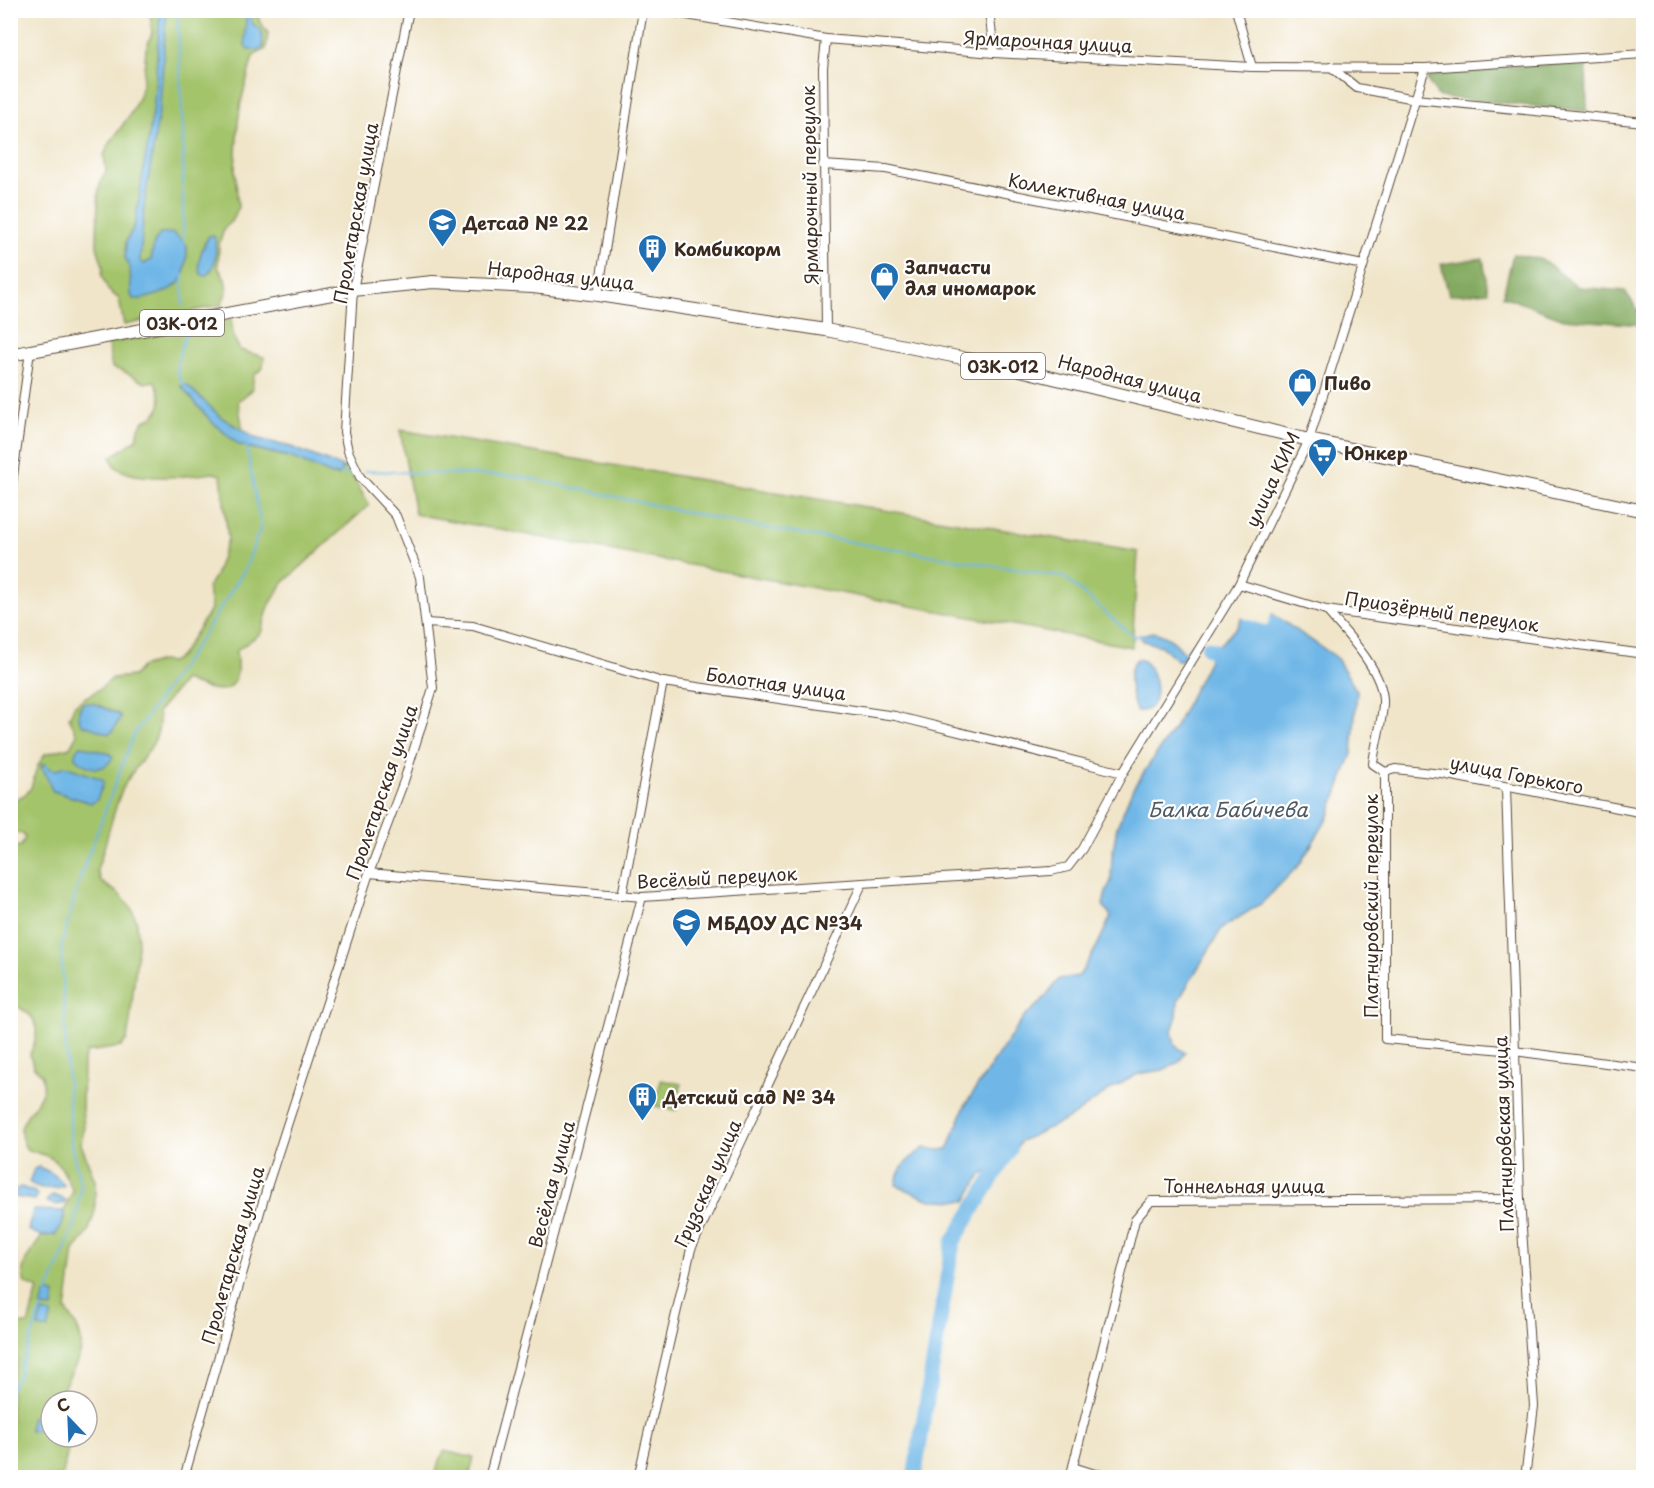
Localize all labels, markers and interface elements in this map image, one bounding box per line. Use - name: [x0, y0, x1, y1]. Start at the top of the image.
- street label: Ярмарочная улица: [963, 23, 1134, 59]
- street label: Ярмарочный переулок: [794, 85, 824, 285]
- street label: Пролетарская улица: [326, 119, 384, 306]
- street label: Коллективная улица: [1006, 166, 1189, 227]
- school or university icon: Детсад № 22: [426, 206, 458, 248]
- place label: Детсад № 22: [462, 209, 589, 236]
- building icon: Комбикорм: [637, 232, 669, 274]
- place label: Комбикорм: [674, 235, 781, 262]
- place label: Запчасти для иномарок: [904, 253, 1036, 301]
- street label: Народная улица: [486, 254, 636, 296]
- shop icon: Запчасти для иномарок: [868, 260, 900, 302]
- road number: 03К-012: [140, 310, 224, 336]
- street label: Народная улица: [1055, 347, 1205, 409]
- road number: 03К-012: [961, 353, 1045, 379]
- shop icon: Пиво: [1287, 366, 1319, 408]
- place label: Пиво: [1324, 369, 1371, 396]
- street label: улица КИМ: [1238, 427, 1306, 531]
- supermarket icon: Юнкер: [1307, 436, 1339, 478]
- place label: Юнкер: [1344, 439, 1408, 466]
- street label: Приозёрный переулок: [1343, 584, 1541, 638]
- street label: Болотная улица: [704, 660, 848, 706]
- street label: Пролетарская улица: [338, 700, 424, 883]
- street label: улица Горького: [1448, 748, 1586, 800]
- water label: Балка Бабичева: [1148, 794, 1308, 824]
- street label: Платнировский переулок: [1357, 794, 1384, 1018]
- street label: Весёлый переулок: [636, 859, 798, 895]
- school or university icon: МБДОУ ДС №34: [670, 906, 702, 948]
- place label: МБДОУ ДС №34: [707, 909, 862, 936]
- street label: Платнировская улица: [1486, 1035, 1520, 1233]
- building icon: Детский сад № 34: [626, 1080, 658, 1122]
- place label: Детский сад № 34: [662, 1083, 835, 1110]
- street label: Грузская улица: [667, 1114, 748, 1251]
- street label: Весёлая улица: [521, 1117, 581, 1250]
- street label: Пролетарская улица: [194, 1162, 270, 1347]
- street label: Тоннельная улица: [1163, 1172, 1325, 1199]
- north arrow: [39, 1389, 99, 1449]
- text: С: [53, 1391, 73, 1418]

